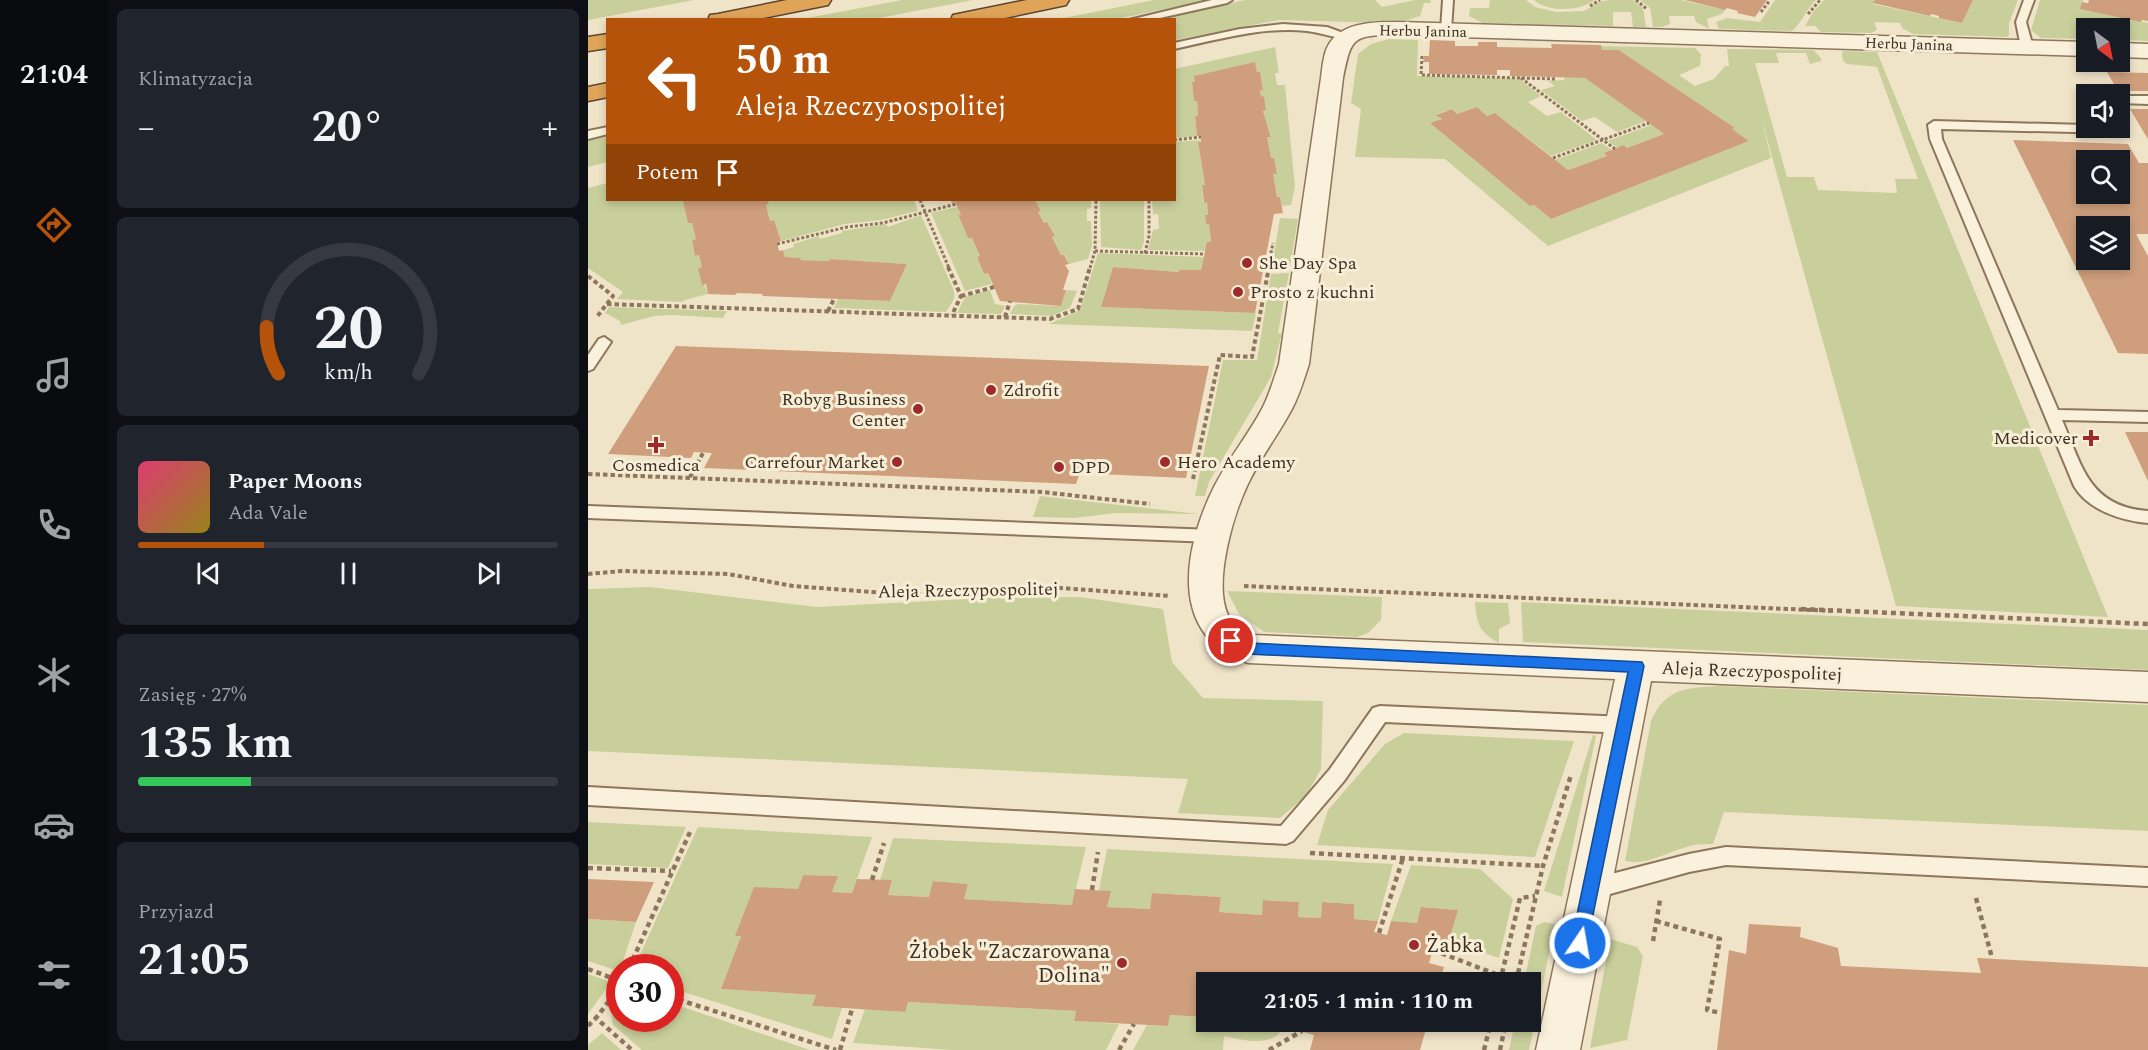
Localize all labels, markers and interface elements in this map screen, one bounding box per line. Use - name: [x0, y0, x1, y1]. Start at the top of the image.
- north arrow: [2076, 18, 2130, 72]
- map controls: [2076, 18, 2130, 270]
- street label: Herbu Janina: [1379, 19, 1468, 44]
- text: 50 m: [735, 29, 830, 92]
- street label: Herbu Janina: [1865, 31, 1954, 58]
- icon: left: [636, 42, 714, 120]
- text: 21:04: [20, 54, 88, 96]
- text: Klimatyzacja: [138, 64, 253, 94]
- button: sound: [2076, 84, 2130, 138]
- text: Aleja Rzeczypospolitej: [735, 86, 1006, 128]
- text: 20°: [312, 93, 385, 162]
- text: −: [138, 103, 155, 153]
- text: +: [542, 103, 558, 153]
- button: search: [2076, 150, 2130, 204]
- text: Potem: [636, 156, 699, 189]
- icon: arrive: [711, 156, 744, 189]
- icon: directions: [33, 204, 75, 246]
- button: layers: [2076, 216, 2130, 270]
- place label: She Day Spa: [1259, 250, 1357, 277]
- marker: She Day Spa: [1240, 256, 1254, 270]
- place label: Prosto z kuchni: [1250, 279, 1375, 306]
- text: 20: [313, 282, 383, 377]
- marker: Prosto z kuchni: [1231, 285, 1245, 299]
- icon: music: [33, 354, 75, 396]
- text: km/h: [324, 356, 372, 389]
- place label: Zdrofit: [1003, 377, 1059, 404]
- marker: Zdrofit: [984, 383, 998, 397]
- place label: Robyg Business Center: [782, 386, 906, 434]
- marker: Robyg Business Center: [911, 402, 925, 416]
- place label: Medicover: [1993, 425, 2078, 452]
- marker: Medicover: [2082, 429, 2100, 447]
- marker: Cosmedica: [649, 438, 663, 452]
- place label: Carrefour Market: [745, 449, 885, 476]
- place label: Hero Academy: [1177, 449, 1296, 476]
- place label: Cosmedica: [612, 452, 700, 479]
- place label: DPD: [1071, 454, 1110, 481]
- marker: Carrefour Market: [890, 455, 904, 469]
- marker: Hero Academy: [1158, 455, 1172, 469]
- marker: DPD: [1052, 460, 1066, 474]
- text: Paper Moons: [228, 465, 363, 498]
- text: Ada Vale: [228, 498, 308, 528]
- icon: phone: [33, 504, 75, 546]
- icon: previous: [192, 557, 225, 590]
- icon: pause: [332, 557, 365, 590]
- icon: next: [472, 557, 505, 590]
- street label: Aleja Rzeczypospolitej: [877, 575, 1059, 606]
- pin: [1205, 615, 1256, 666]
- icon: arrive: [1214, 624, 1247, 657]
- icon: climate: [33, 654, 75, 696]
- street label: Aleja Rzeczypospolitej: [1661, 655, 1843, 688]
- text: Zasięg · 27%: [138, 680, 246, 710]
- text: 135 km: [138, 709, 293, 778]
- icon: car: [33, 804, 75, 846]
- text: Przyjazd: [138, 897, 214, 927]
- position arrow: [1548, 911, 1612, 975]
- text: 21:05: [138, 926, 251, 995]
- place label: Żabka: [1426, 930, 1484, 962]
- place label: Żłobek "Zaczarowana Dolina": [908, 936, 1111, 992]
- marker: Żabka: [1407, 938, 1421, 952]
- icon: filters: [33, 954, 75, 996]
- speed limit sign: 30: [606, 954, 684, 1032]
- marker: Żłobek "Zaczarowana Dolina": [1115, 956, 1129, 970]
- text: 21:05 · 1 min · 110 m: [1264, 985, 1473, 1018]

